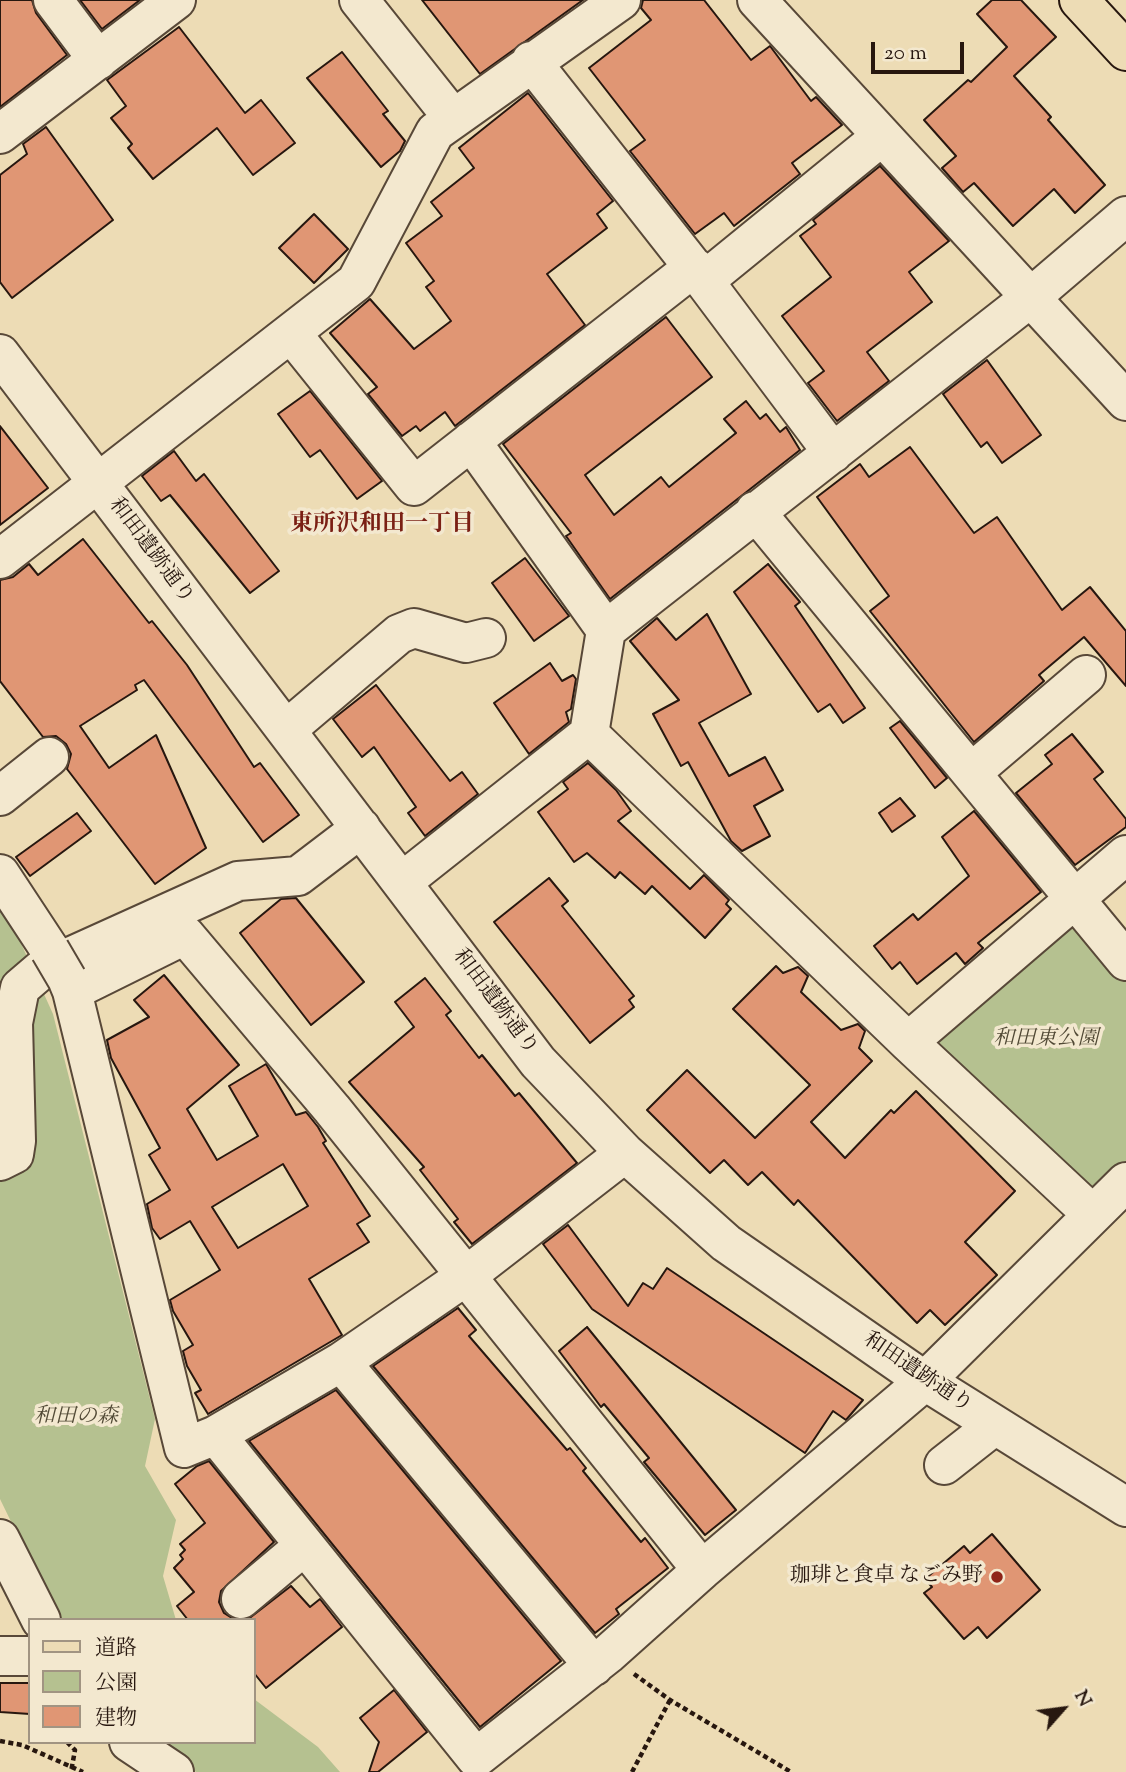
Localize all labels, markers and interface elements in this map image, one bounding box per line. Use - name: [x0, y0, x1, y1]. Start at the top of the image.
- scale bar: [874, 28, 967, 72]
- text: 20 m: [884, 39, 927, 69]
- street label: 和田遺跡通り: [102, 494, 198, 610]
- district label: 東所沢和田一丁目: [290, 512, 474, 540]
- street label: 和田遺跡通り: [446, 945, 542, 1061]
- park label: 和田東公園: [994, 1027, 1098, 1053]
- street label: 和田遺跡通り: [858, 1328, 976, 1420]
- park label: 和田の森: [34, 1405, 118, 1431]
- place label: 珈琲と食卓 なごみ野: [790, 1564, 983, 1590]
- marker: 珈琲と食卓 なごみ野: [989, 1569, 1005, 1585]
- legend: [28, 1618, 256, 1744]
- text: 道路: [95, 1634, 137, 1664]
- text: 公園: [95, 1669, 137, 1699]
- north arrow: [1028, 1674, 1098, 1744]
- text: N: [1066, 1686, 1097, 1712]
- text: 建物: [95, 1704, 137, 1734]

